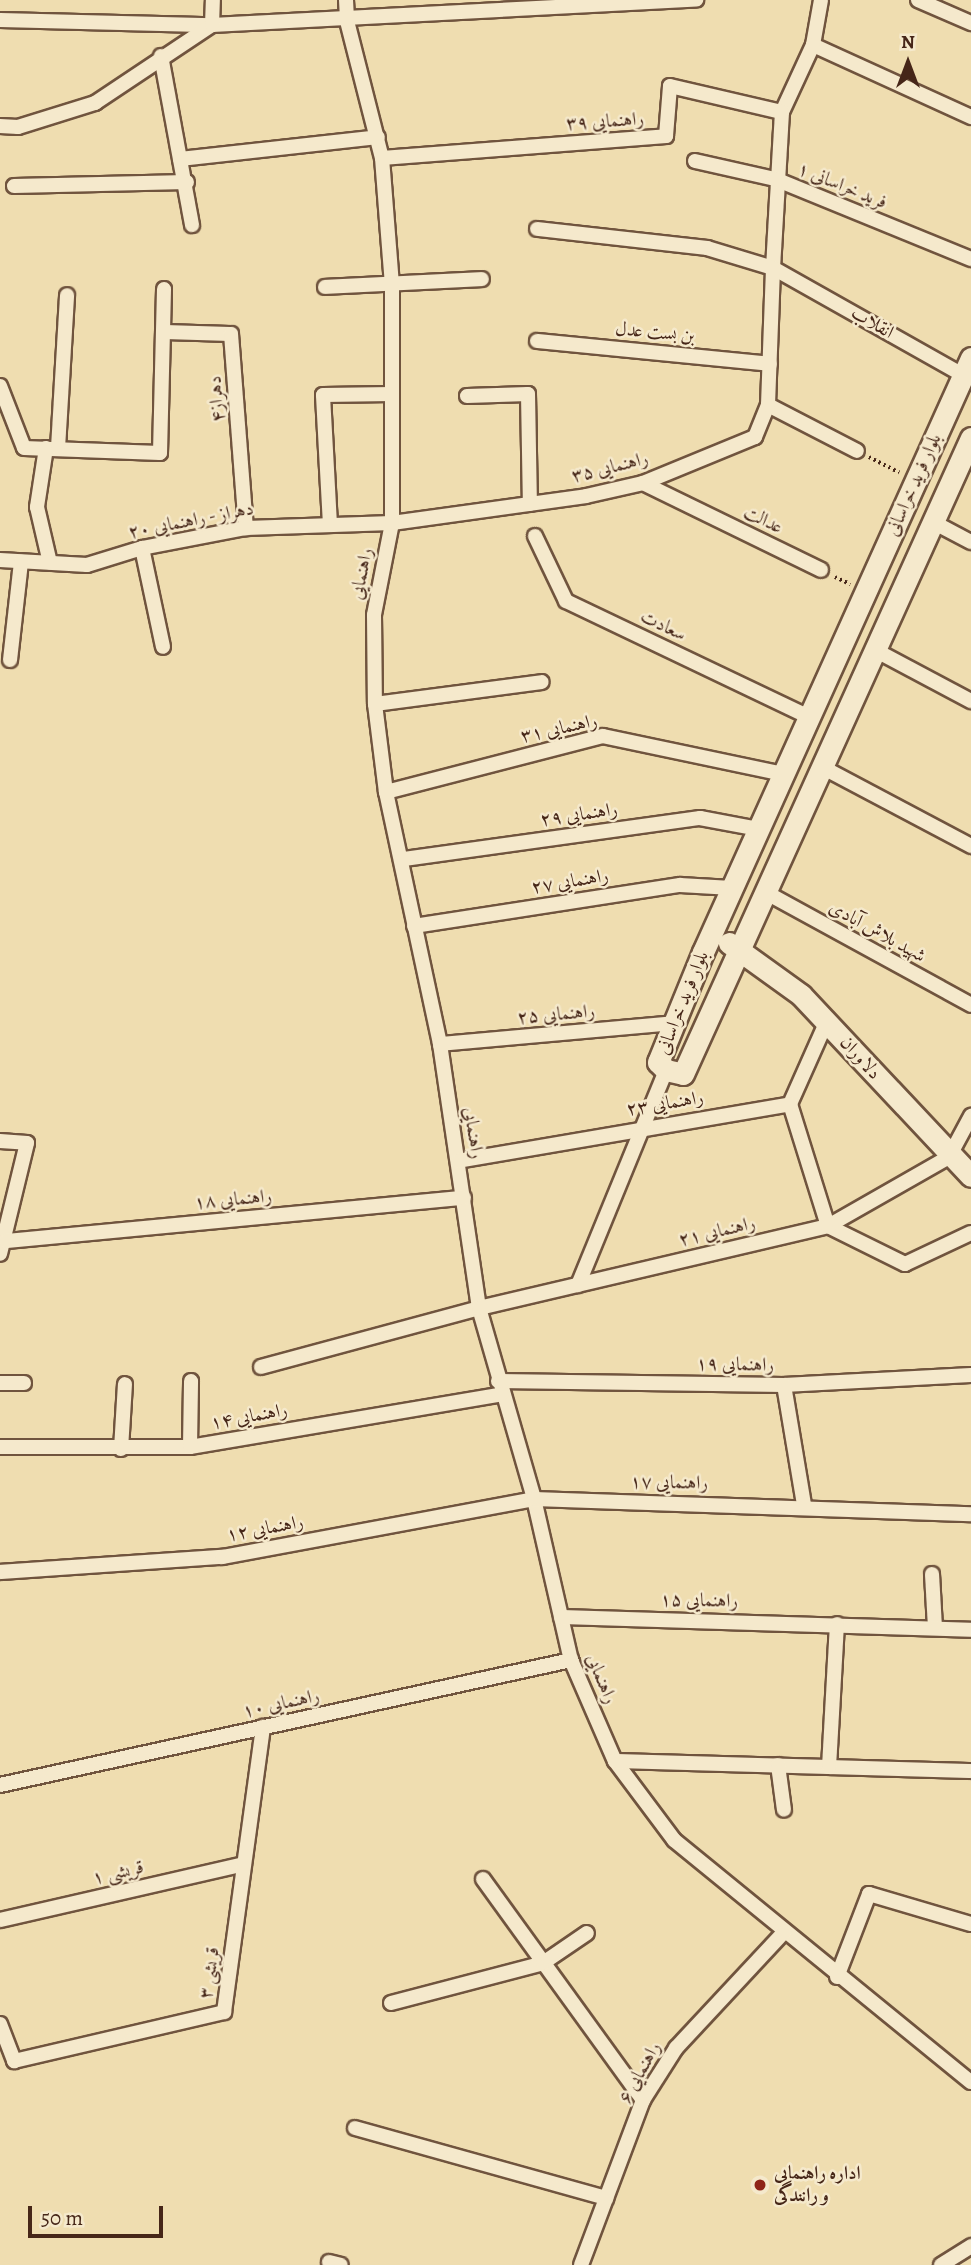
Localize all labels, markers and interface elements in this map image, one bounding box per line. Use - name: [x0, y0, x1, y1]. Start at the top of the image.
- north arrow: [873, 28, 943, 98]
- text: N: [901, 29, 915, 55]
- street label: راهنمایی ۳۹: [565, 108, 645, 136]
- street label: فرید خراسانی ۱: [794, 158, 890, 214]
- street label: انقلاب: [847, 302, 897, 344]
- street label: بن بست عدل: [614, 318, 696, 348]
- street label: دهراز۴: [204, 375, 230, 423]
- street label: بلوار فرید خراسانی: [881, 430, 947, 540]
- street label: راهنمایی ۳۵: [569, 448, 651, 488]
- street label: دهراز - راهنمایی ۲۰: [126, 498, 256, 544]
- street label: عدالت: [740, 501, 786, 539]
- street label: راهنمایی: [346, 546, 378, 602]
- street label: سعادت: [636, 605, 690, 647]
- street label: راهنمایی ۳۱: [518, 710, 600, 748]
- street label: راهنمایی ۲۹: [539, 798, 619, 832]
- street label: راهنمایی ۲۷: [530, 865, 610, 899]
- street label: شهید بلاش آبادی: [825, 896, 929, 968]
- street label: بلوار فرید خراسانی: [652, 948, 714, 1058]
- street label: راهنمایی ۲۵: [516, 1000, 596, 1030]
- street label: دلاوران: [834, 1031, 886, 1085]
- street label: راهنمایی ۲۳: [625, 1087, 705, 1121]
- street label: راهنمایی: [458, 1106, 488, 1160]
- street label: راهنمایی ۱۸: [193, 1185, 273, 1215]
- street label: راهنمایی ۲۱: [676, 1212, 758, 1252]
- street label: راهنمایی ۱۹: [696, 1353, 774, 1377]
- street label: راهنمایی ۱۴: [209, 1399, 289, 1435]
- street label: راهنمایی ۱۷: [630, 1471, 708, 1495]
- street label: راهنمایی ۱۲: [225, 1511, 305, 1547]
- street label: راهنمایی ۱۵: [660, 1589, 738, 1613]
- street label: راهنمایی: [580, 1651, 622, 1707]
- street label: راهنمایی ۱۰: [240, 1685, 322, 1723]
- street label: قریشی ۱: [90, 1856, 146, 1890]
- street label: قریشی ۳: [195, 1946, 225, 2000]
- street label: راهنمایی ۶: [614, 2038, 666, 2108]
- place label: اداره راهنمایی و رانندگی: [774, 2163, 861, 2207]
- marker: اداره راهنمایی و رانندگی: [752, 2177, 768, 2193]
- scale bar: [32, 2192, 166, 2236]
- text: 50 m: [41, 2204, 83, 2232]

